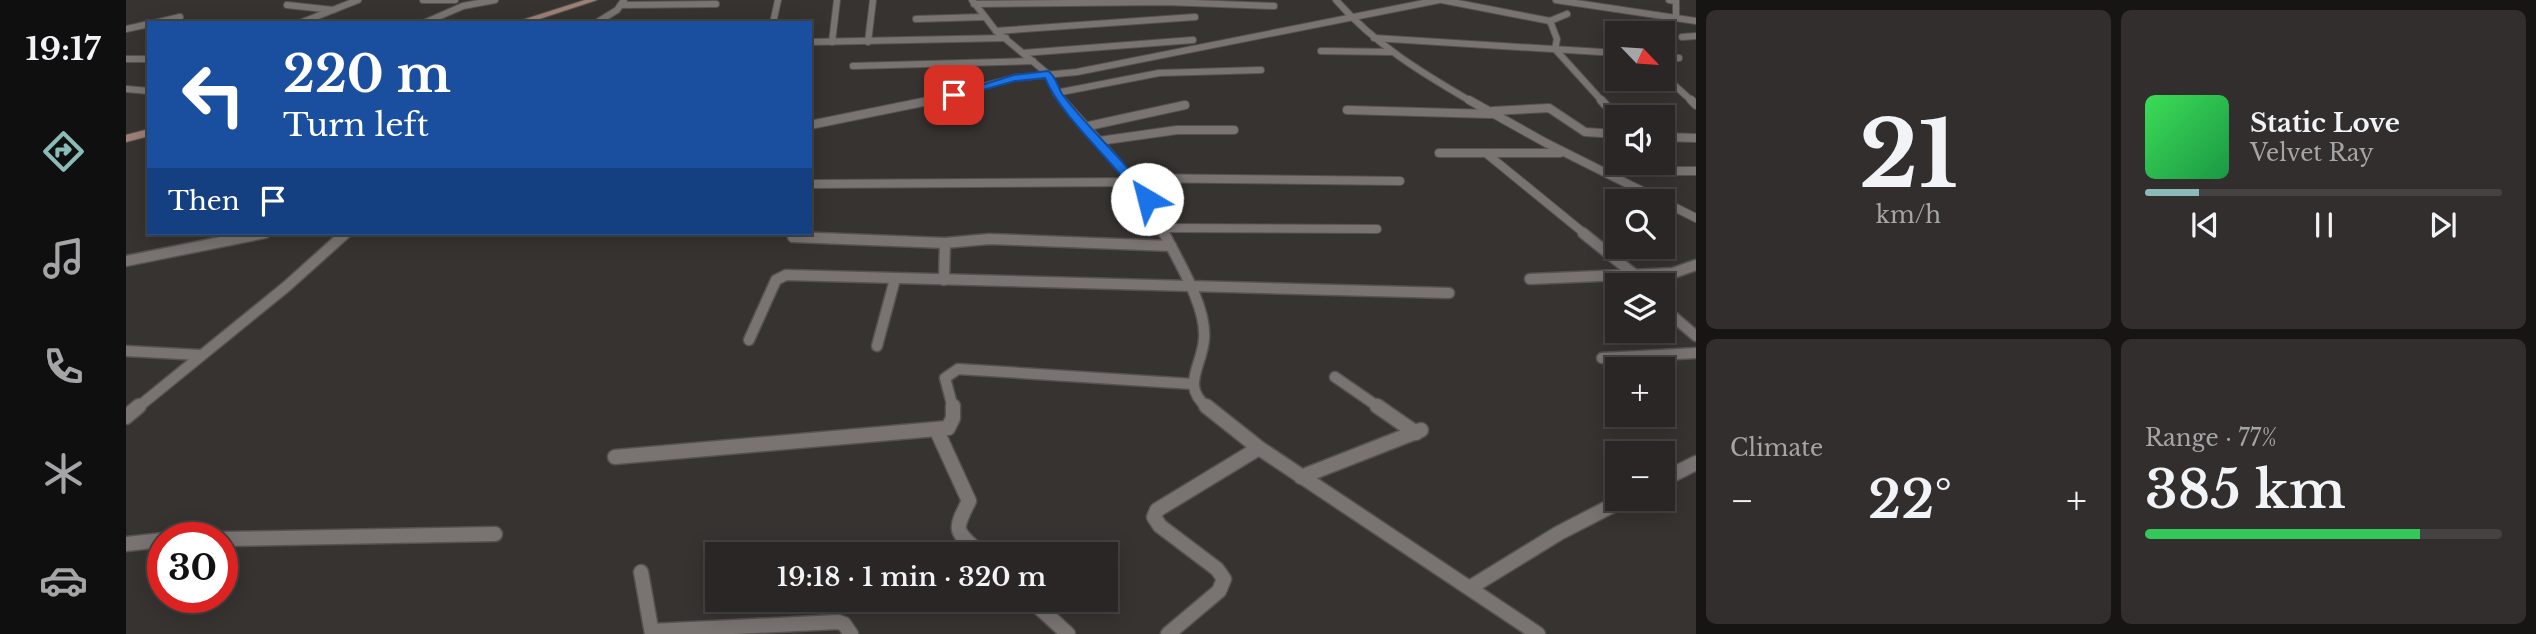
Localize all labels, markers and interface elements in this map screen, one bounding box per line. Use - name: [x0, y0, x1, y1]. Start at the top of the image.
- north arrow: [1605, 21, 1675, 91]
- map controls: [1605, 21, 1675, 511]
- text: 19:17: [25, 29, 101, 69]
- text: 220 m: [283, 44, 451, 105]
- icon: left: [168, 49, 259, 140]
- pin: [924, 65, 984, 125]
- icon: arrive: [935, 76, 973, 114]
- text: 21: [1859, 99, 1958, 212]
- text: Turn left: [283, 105, 429, 145]
- button: sound: [1605, 105, 1675, 175]
- text: Static Love: [2250, 107, 2400, 139]
- icon: directions: [39, 127, 88, 176]
- text: Velvet Ray: [2250, 139, 2374, 167]
- position arrow: [1110, 162, 1184, 236]
- icon: arrive: [254, 182, 292, 220]
- text: Then: [168, 185, 240, 217]
- button: search: [1605, 189, 1675, 259]
- text: km/h: [1876, 201, 1941, 229]
- icon: previous: [2186, 206, 2224, 244]
- icon: pause: [2305, 206, 2343, 244]
- icon: next: [2424, 206, 2462, 244]
- icon: music: [39, 234, 88, 283]
- button: layers: [1605, 273, 1675, 343]
- icon: phone: [39, 342, 88, 391]
- button: +: [1605, 357, 1675, 427]
- text: Range · 77%: [2145, 424, 2277, 452]
- text: Climate: [1730, 434, 1823, 462]
- button: −: [1605, 441, 1675, 511]
- icon: climate: [39, 449, 88, 498]
- text: 385 km: [2145, 458, 2346, 522]
- text: 22°: [1868, 468, 1952, 532]
- text: −: [1730, 477, 1754, 524]
- text: +: [2066, 477, 2087, 524]
- speed limit sign: 30: [147, 522, 238, 613]
- icon: car: [39, 556, 88, 605]
- text: 19:18 · 1 min · 320 m: [777, 561, 1046, 593]

